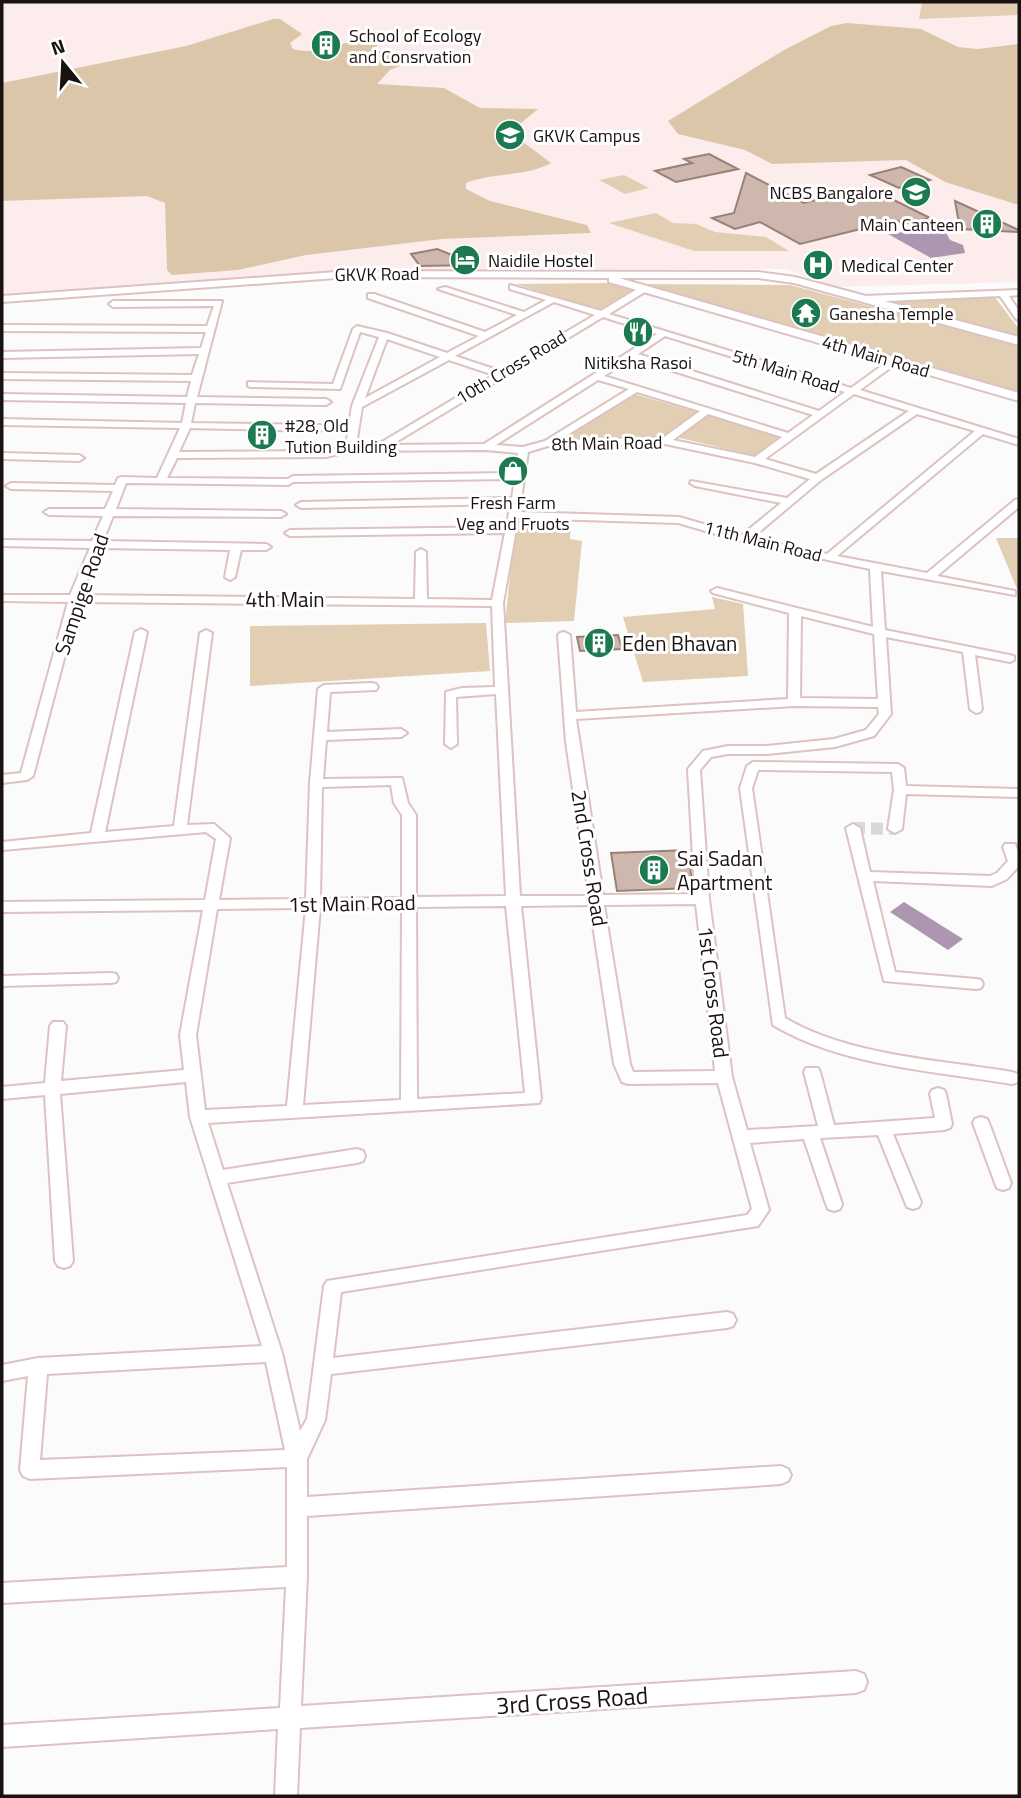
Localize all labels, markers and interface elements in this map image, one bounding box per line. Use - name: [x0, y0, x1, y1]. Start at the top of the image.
- place label: School of Ecology and Consrvation: [349, 22, 482, 70]
- north arrow: [28, 28, 98, 98]
- building icon: School of Ecology and Consrvation: [309, 28, 343, 62]
- text: N: [47, 31, 68, 62]
- school or university icon: GKVK Campus: [493, 118, 527, 152]
- place label: GKVK Campus: [533, 122, 640, 149]
- school or university icon: NCBS Bangalore: [899, 175, 933, 209]
- place label: NCBS Bangalore: [769, 179, 893, 206]
- building icon: Main Canteen: [970, 207, 1004, 241]
- place label: Main Canteen: [860, 211, 964, 238]
- hotel icon: Naidile Hostel: [448, 243, 482, 277]
- place label: Naidile Hostel: [488, 247, 593, 274]
- hospital icon: Medical Center: [801, 248, 835, 282]
- place label: Medical Center: [841, 252, 954, 279]
- street label: GKVK Road: [334, 260, 420, 288]
- temple icon: Ganesha Temple: [789, 296, 823, 330]
- place label: Ganesha Temple: [829, 300, 954, 327]
- restaurant icon: Nitiksha Rasoi: [621, 315, 655, 349]
- street label: 10th Cross Road: [450, 323, 572, 411]
- street label: 4th Main Road: [819, 328, 933, 384]
- street label: 5th Main Road: [729, 342, 843, 400]
- place label: Nitiksha Rasoi: [584, 349, 692, 376]
- place label: #28, Old Tution Building: [285, 412, 397, 460]
- building icon: #28, Old Tution Building: [245, 418, 279, 452]
- street label: 8th Main Road: [551, 429, 663, 457]
- shop icon: Fresh Farm Veg and Fruots: [496, 454, 530, 488]
- place label: Fresh Farm Veg and Fruots: [456, 489, 570, 537]
- street label: 11th Main Road: [701, 513, 825, 569]
- street label: Sampige Road: [45, 529, 117, 659]
- street label: 4th Main: [245, 583, 325, 615]
- building icon: Eden Bhavan: [582, 626, 616, 660]
- place label: Eden Bhavan: [622, 627, 737, 659]
- street label: 2nd Cross Road: [563, 787, 617, 929]
- place label: Sai Sadan Apartment: [677, 842, 773, 898]
- building icon: Sai Sadan Apartment: [637, 853, 671, 887]
- street label: 1st Main Road: [288, 886, 416, 920]
- street label: 1st Cross Road: [690, 924, 738, 1060]
- street label: 3rd Cross Road: [495, 1677, 649, 1723]

